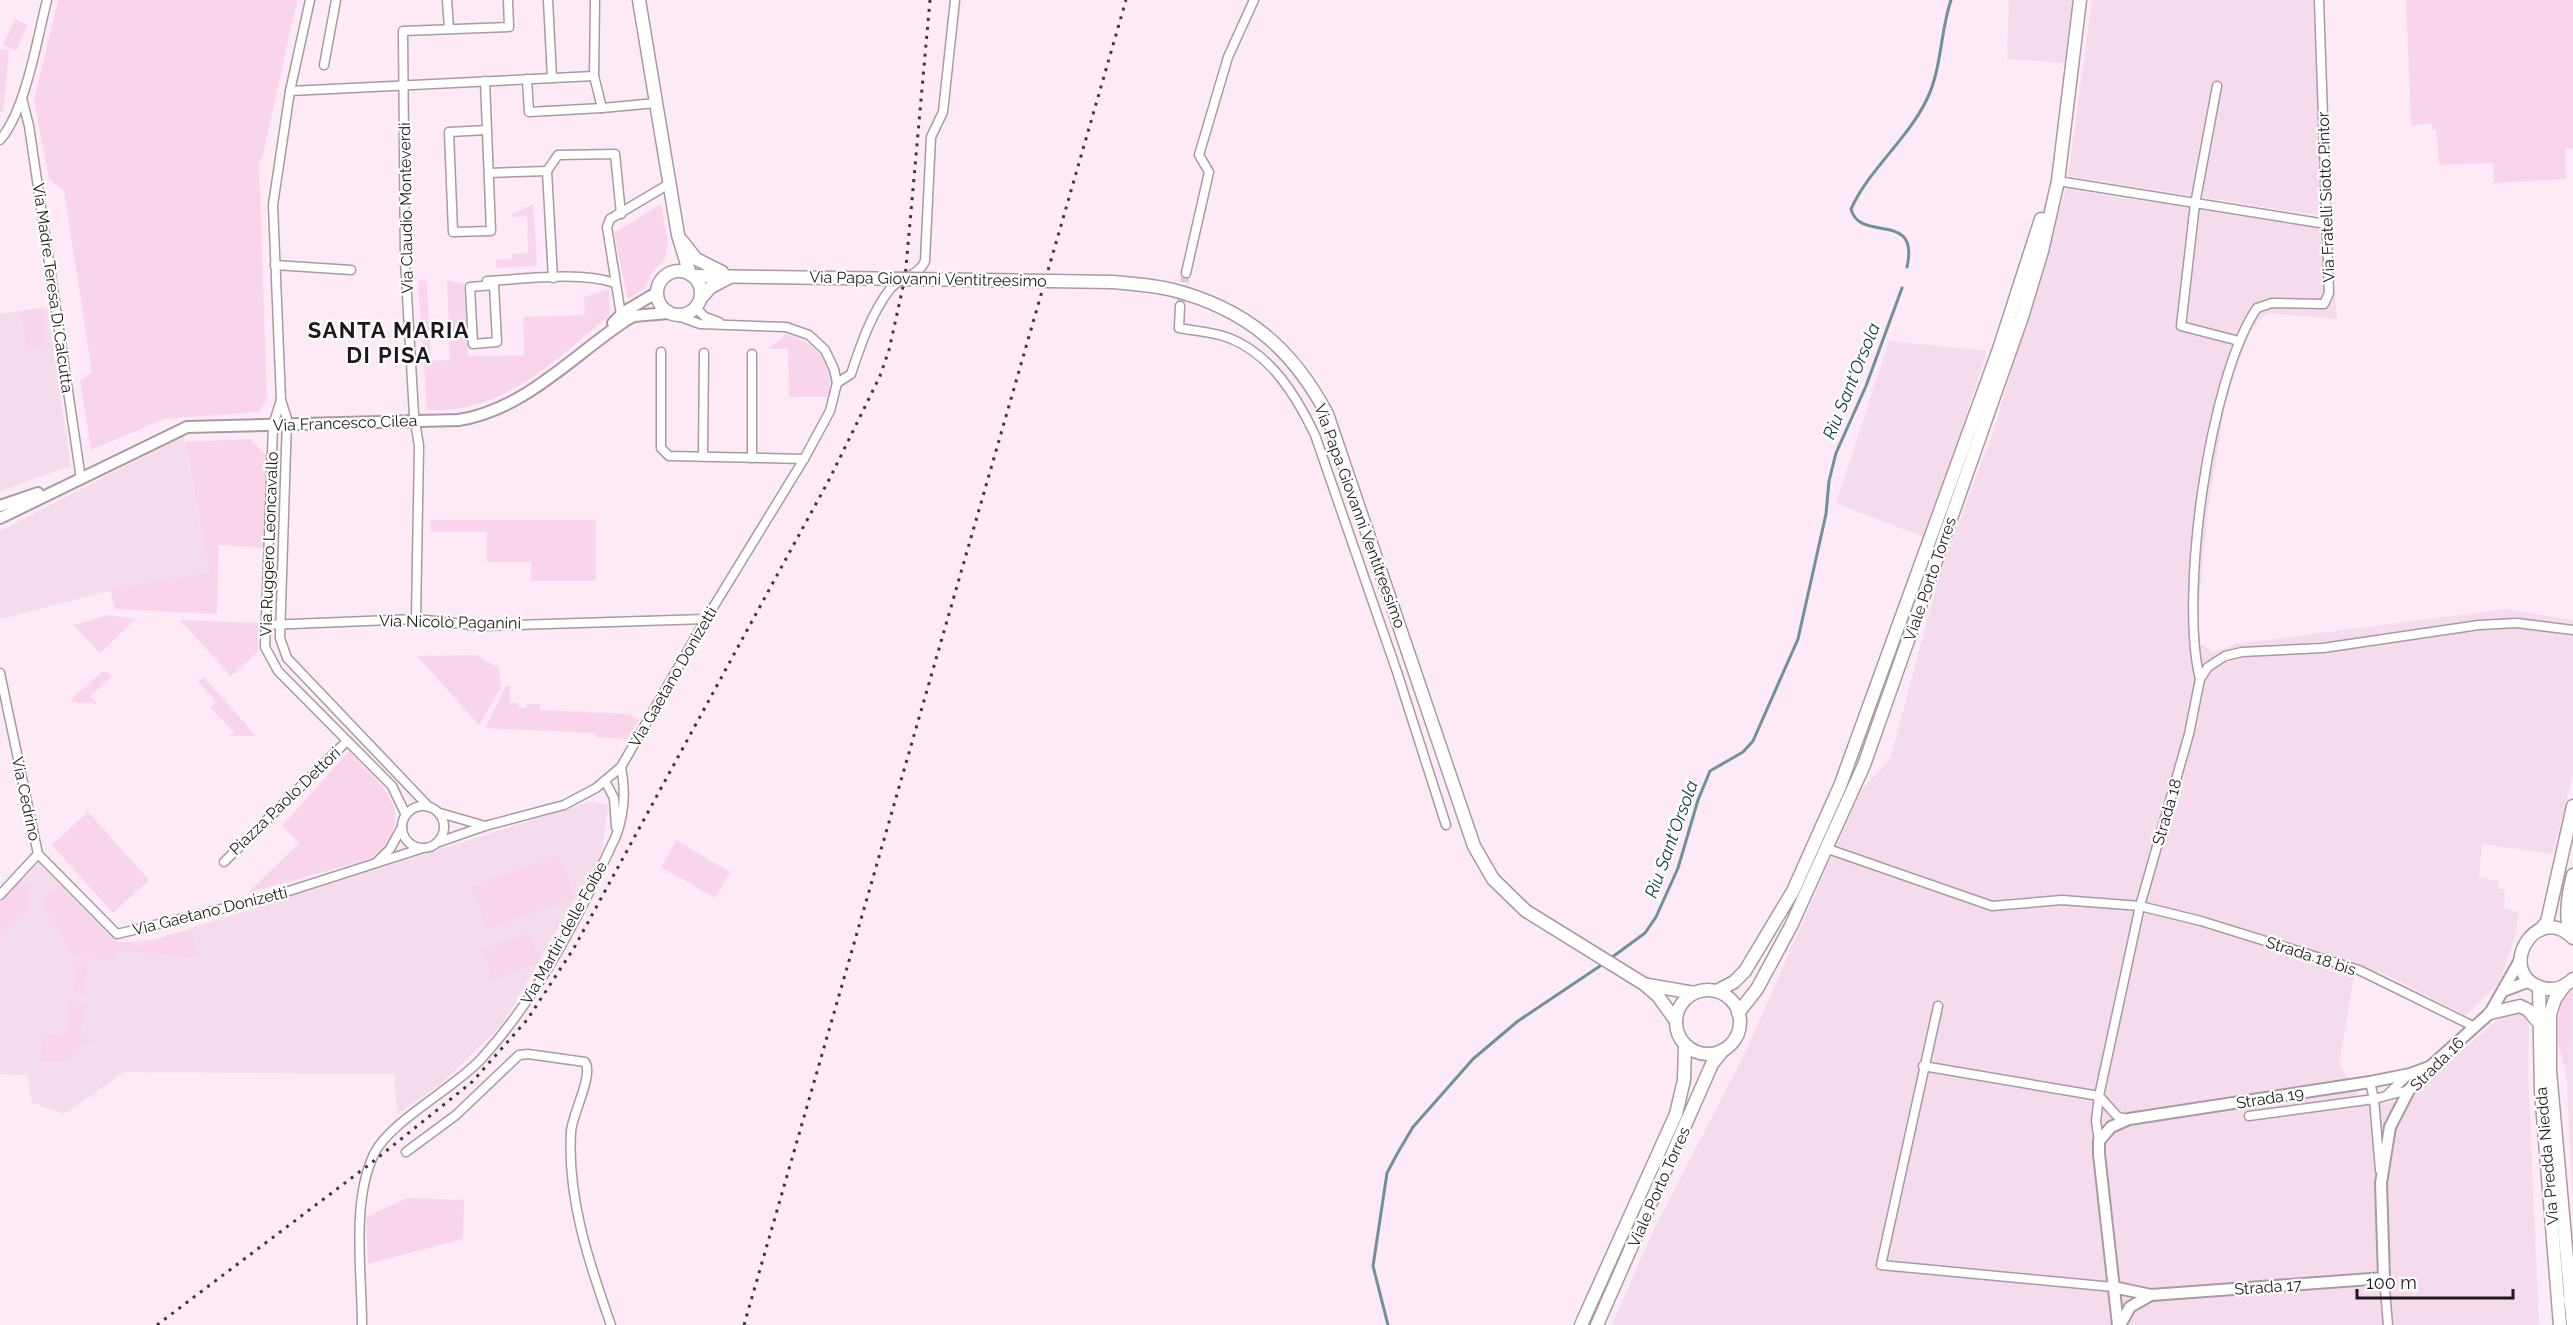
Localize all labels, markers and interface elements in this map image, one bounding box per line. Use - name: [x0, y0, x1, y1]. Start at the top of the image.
- street label: Via Fratelli Siotto Pintor: [2314, 111, 2338, 283]
- street label: Via Claudio Monteverdi: [395, 122, 417, 294]
- street label: Via Madre Teresa Di Calcutta: [29, 182, 77, 394]
- street label: Via Papa Giovanni Ventitreesimo: [809, 267, 1047, 291]
- district label: SANTA MARIA DI PISA: [308, 317, 470, 368]
- water label: Riu Sant'Orsola: [1818, 320, 1884, 442]
- street label: Via Papa Giovanni Ventitreesimo: [1310, 401, 1410, 631]
- street label: Via Francesco Cilea: [272, 411, 418, 435]
- street label: Via Ruggero Leoncavallo: [256, 451, 282, 637]
- street label: Viale Porto Torres: [1900, 514, 1960, 643]
- street label: Via Gaetano Donizetti: [625, 604, 721, 750]
- street label: Via Nicolò Paganini: [379, 611, 521, 633]
- street label: Piazza Paolo Dettori: [226, 743, 344, 859]
- street label: Via Cedrino: [8, 755, 44, 843]
- water label: Riu Sant'Orsola: [1640, 777, 1702, 901]
- street label: Strada 18: [2148, 777, 2186, 847]
- street label: Via Martiri delle Foibe: [517, 858, 611, 1008]
- street label: Via Gaetano Donizetti: [131, 883, 289, 939]
- street label: Strada 18 bis: [2264, 933, 2359, 980]
- street label: Strada 16: [2406, 1033, 2468, 1095]
- street label: Strada 19: [2235, 1083, 2305, 1113]
- street label: Via Predda Niedda: [2532, 1086, 2562, 1226]
- street label: Viale Porto Torres: [1624, 1124, 1694, 1250]
- scale bar: [2357, 1262, 2513, 1300]
- text: 100 m: [2366, 1272, 2417, 1293]
- street label: Strada 17: [2234, 1275, 2303, 1299]

